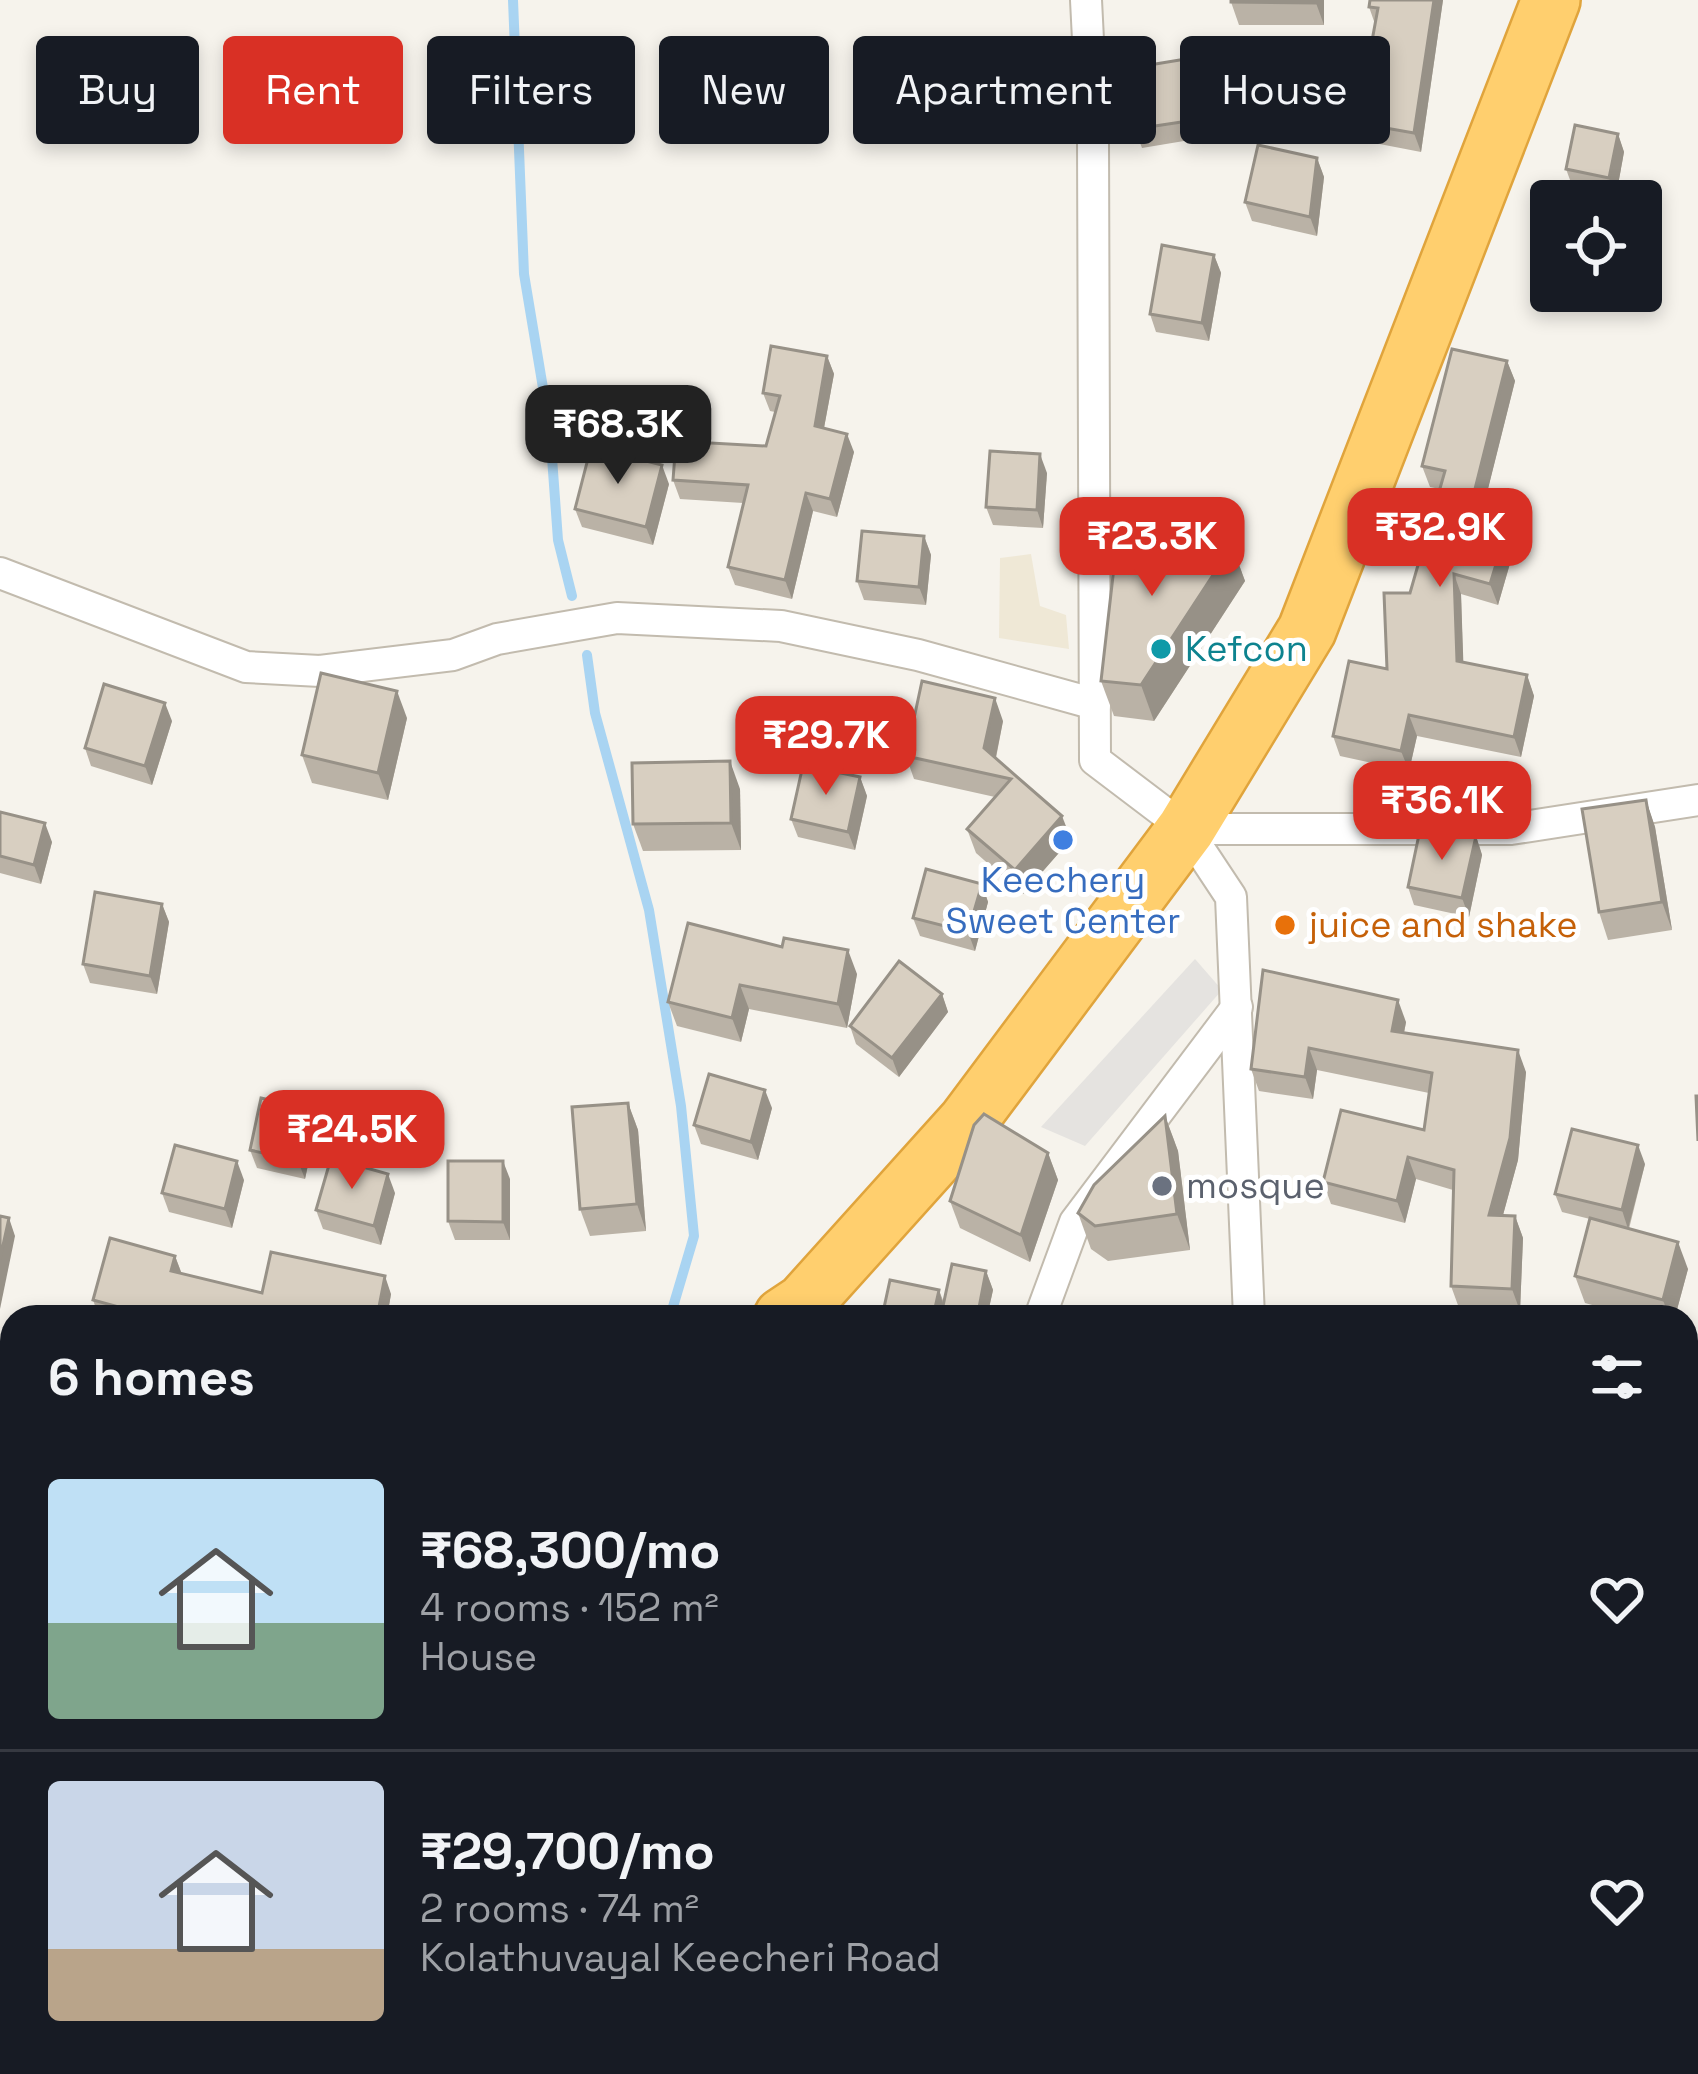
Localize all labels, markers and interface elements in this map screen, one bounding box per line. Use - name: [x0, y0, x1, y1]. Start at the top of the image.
- chip: Buy: [36, 36, 199, 144]
- chip: Rent: [223, 36, 403, 144]
- chip: Filters: [427, 36, 635, 144]
- chip: New: [659, 36, 829, 144]
- chip: Apartment: [853, 36, 1156, 144]
- chip: House: [1180, 36, 1390, 144]
- map controls: [1530, 180, 1662, 312]
- button: locate: [1530, 180, 1662, 312]
- pin: ₹68.3K: [520, 385, 716, 487]
- text: ₹68.3K: [552, 399, 684, 448]
- pin: ₹32.9K: [1342, 488, 1538, 590]
- pin: ₹23.3K: [1054, 497, 1250, 599]
- text: ₹32.9K: [1374, 502, 1506, 551]
- text: ₹23.3K: [1087, 511, 1217, 560]
- place label: Kefcon: [1185, 626, 1308, 672]
- marker: Kefcon: [1148, 636, 1174, 662]
- pin: ₹29.7K: [728, 696, 924, 798]
- text: ₹29.7K: [762, 710, 890, 759]
- pin: ₹36.1K: [1344, 761, 1540, 863]
- text: ₹36.1K: [1380, 775, 1504, 824]
- marker: Keechery Sweet Center: [1050, 827, 1076, 853]
- place label: Keechery Sweet Center: [945, 857, 1181, 944]
- place label: juice and shake: [1308, 902, 1578, 948]
- marker: juice and shake: [1272, 912, 1298, 938]
- pin: ₹24.5K: [254, 1090, 450, 1192]
- text: ₹24.5K: [286, 1104, 418, 1153]
- place label: mosque: [1186, 1163, 1325, 1209]
- marker: mosque: [1149, 1173, 1175, 1199]
- icon: filters: [1584, 1344, 1650, 1410]
- text: 6 homes: [48, 1345, 255, 1410]
- text: ₹68,300/mo: [420, 1518, 721, 1583]
- icon: home: [144, 1527, 288, 1671]
- icon: heart: [1584, 1566, 1650, 1632]
- text: 4 rooms · 152 m²: [420, 1583, 719, 1632]
- text: House: [420, 1632, 537, 1681]
- text: ₹29,700/mo: [420, 1819, 715, 1884]
- icon: home: [144, 1829, 288, 1973]
- icon: heart: [1584, 1868, 1650, 1934]
- text: 2 rooms · 74 m²: [420, 1884, 699, 1933]
- text: Kolathuvayal Keecheri Road: [420, 1933, 941, 1982]

